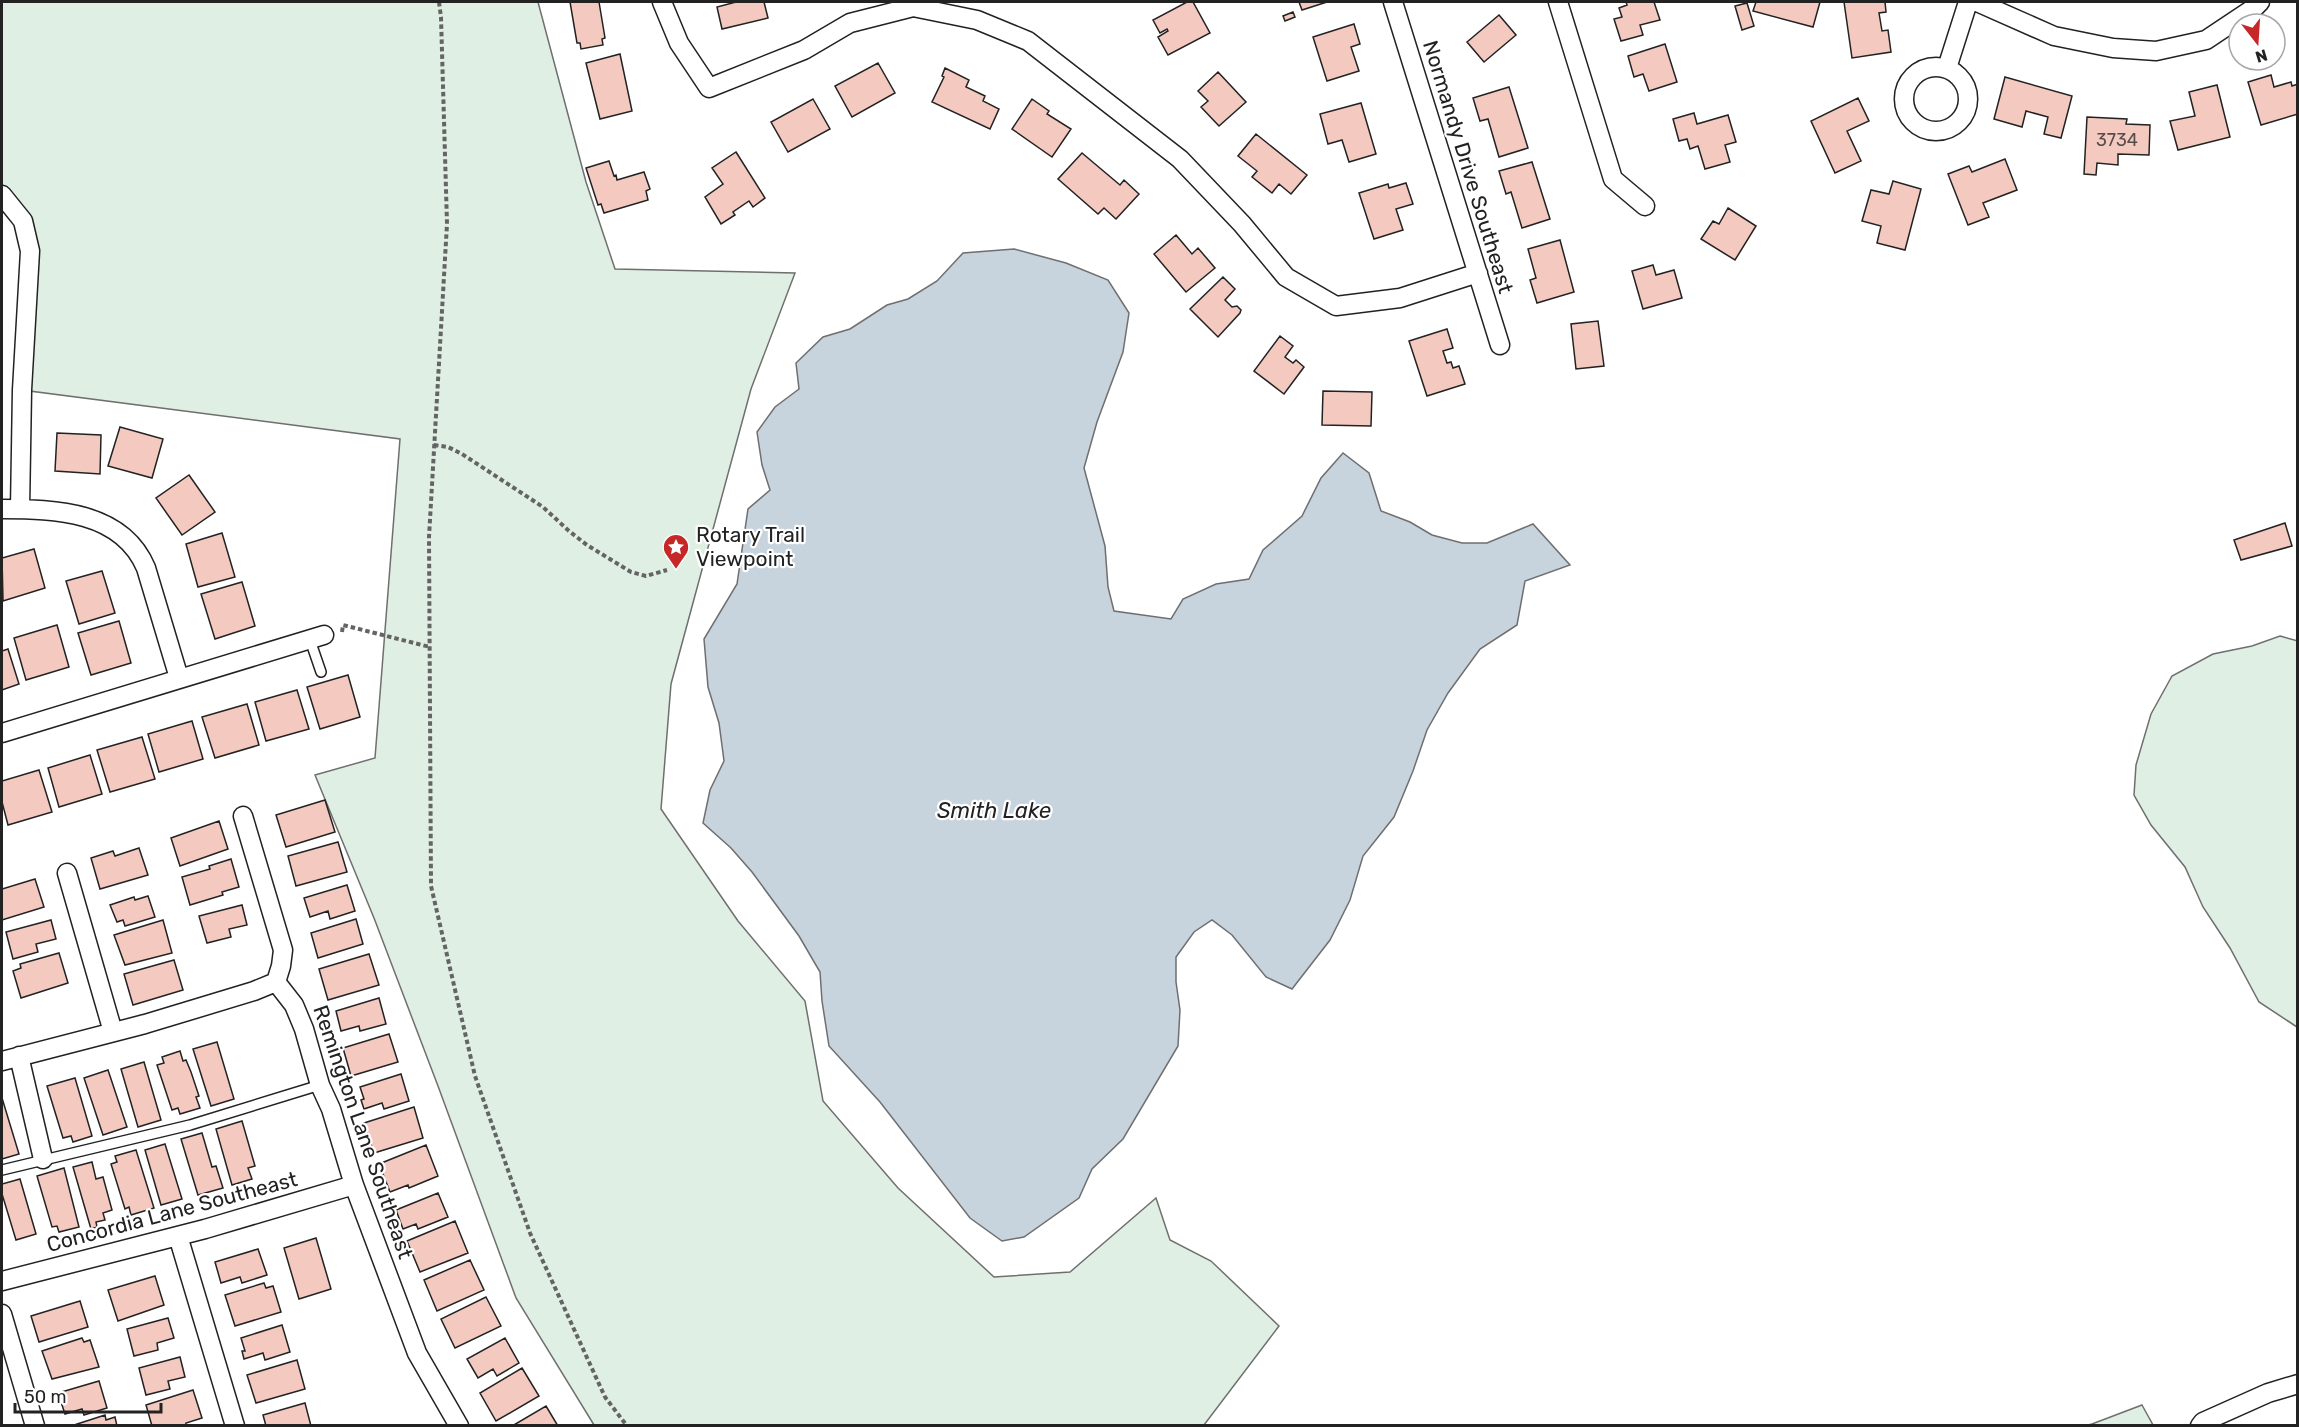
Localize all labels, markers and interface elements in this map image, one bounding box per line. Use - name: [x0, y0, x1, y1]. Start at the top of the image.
- north arrow: [2227, 12, 2287, 72]
- street label: Normandy Drive Southeast: [1418, 37, 1519, 296]
- text: N: [2253, 45, 2270, 67]
- house number: 3734: [2096, 129, 2138, 151]
- place label: Rotary Trail Viewpoint: [696, 522, 805, 571]
- place icon: Rotary Trail Viewpoint: [661, 532, 691, 570]
- water label: Smith Lake: [937, 797, 1051, 824]
- street label: Remington Lane Southeast: [308, 1002, 419, 1262]
- street label: Concordia Lane Southeast: [44, 1166, 300, 1257]
- scale bar: [15, 1376, 160, 1414]
- text: 50 m: [24, 1386, 67, 1408]

